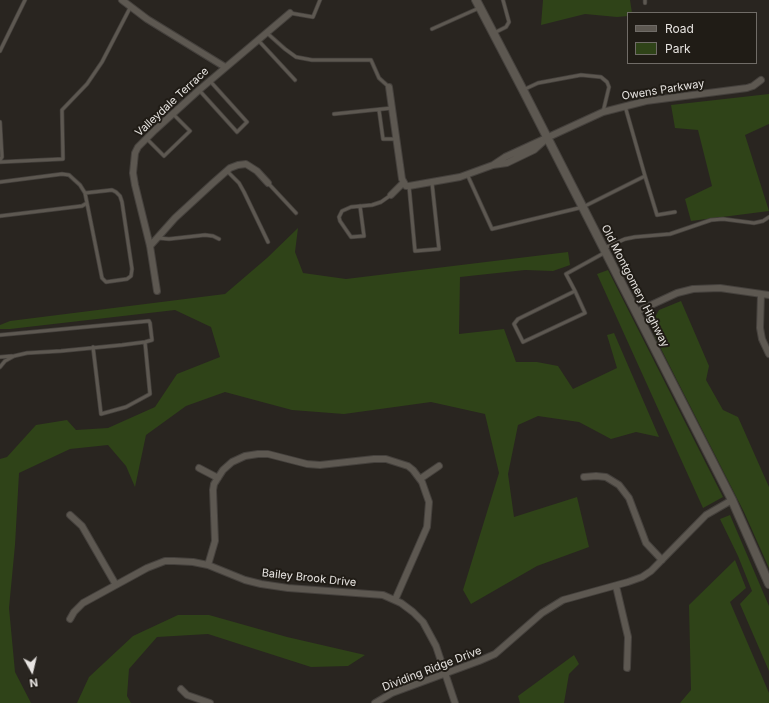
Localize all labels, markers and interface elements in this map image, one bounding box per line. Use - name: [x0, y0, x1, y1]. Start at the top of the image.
- legend: [627, 12, 757, 64]
- text: Road: [665, 21, 694, 36]
- text: Park: [665, 41, 691, 56]
- street label: Valleydale Terrace: [132, 65, 212, 139]
- street label: Owens Parkway: [621, 77, 705, 103]
- street label: Old Montgomery Highway: [598, 223, 672, 349]
- street label: Bailey Brook Drive: [261, 566, 357, 590]
- street label: Dividing Ridge Drive: [381, 644, 483, 694]
- north arrow: [12, 651, 52, 691]
- text: N: [29, 675, 39, 690]

